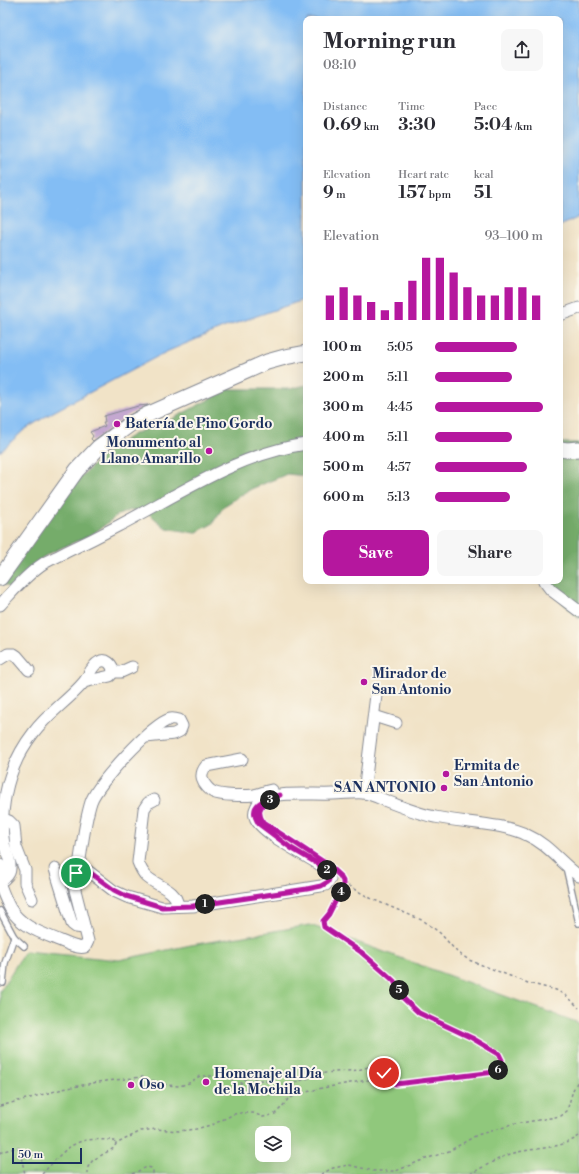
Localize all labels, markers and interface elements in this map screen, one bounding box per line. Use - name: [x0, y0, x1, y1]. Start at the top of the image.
- text: Morning run: [323, 28, 456, 55]
- button: share: [501, 29, 543, 71]
- text: 08:10: [323, 57, 356, 73]
- text: Distance: [323, 100, 367, 114]
- text: Time: [398, 100, 425, 114]
- text: Pace: [474, 100, 497, 114]
- text: 0.69: [323, 114, 361, 136]
- text: 3:30: [398, 114, 436, 136]
- text: 5:04: [474, 114, 513, 136]
- text: km: [361, 120, 379, 134]
- text: /km: [513, 120, 532, 134]
- text: Elevation: [323, 168, 371, 182]
- text: Heart rate: [398, 168, 449, 182]
- text: kcal: [474, 168, 494, 182]
- text: 9: [323, 182, 334, 204]
- text: 157: [398, 182, 427, 204]
- text: 51: [474, 182, 492, 204]
- text: m: [334, 188, 346, 202]
- text: bpm: [427, 188, 451, 202]
- text: Elevation: [323, 228, 379, 244]
- text: 93–100 m: [484, 228, 543, 244]
- text: 100 m: [323, 339, 362, 355]
- text: 5:05: [387, 339, 413, 355]
- text: 200 m: [323, 369, 364, 385]
- text: 5:11: [387, 369, 409, 385]
- text: 300 m: [323, 399, 364, 415]
- text: 4:45: [387, 399, 413, 415]
- place label: Batería de Pino Gordo: [125, 415, 273, 433]
- marker: Batería de Pino Gordo: [112, 419, 122, 429]
- text: 400 m: [323, 429, 365, 445]
- text: 5:11: [387, 429, 409, 445]
- place label: Monumento al Llano Amarillo: [101, 434, 201, 468]
- marker: Monumento al Llano Amarillo: [204, 446, 214, 456]
- text: 500 m: [323, 459, 364, 475]
- text: 4:57: [387, 459, 411, 475]
- text: 600 m: [323, 489, 364, 505]
- text: 5:13: [387, 489, 410, 505]
- button: Save: [323, 530, 429, 576]
- button: Share: [437, 530, 543, 576]
- place label: Mirador de San Antonio: [372, 665, 452, 699]
- marker: Mirador de San Antonio: [359, 677, 369, 687]
- place label: Ermita de San Antonio: [454, 757, 534, 791]
- marker: Ermita de San Antonio: [441, 769, 451, 779]
- place label: SAN ANTONIO: [334, 779, 436, 797]
- marker: SAN ANTONIO: [439, 783, 449, 793]
- pin: 3: [260, 790, 280, 810]
- text: 3: [267, 793, 273, 807]
- pin: [59, 856, 93, 890]
- pin: 2: [317, 860, 337, 880]
- icon: arrive: [65, 862, 87, 884]
- text: 2: [324, 863, 330, 877]
- pin: 4: [331, 882, 351, 902]
- text: 4: [337, 885, 345, 899]
- pin: 1: [195, 894, 215, 914]
- text: 1: [202, 897, 208, 911]
- pin: 5: [389, 980, 409, 1000]
- text: 5: [396, 983, 402, 997]
- pin: [367, 1056, 401, 1090]
- pin: 6: [488, 1060, 508, 1080]
- icon: check: [373, 1062, 395, 1084]
- text: 6: [495, 1063, 501, 1077]
- place label: Homenaje al Día de la Mochila: [214, 1065, 323, 1099]
- place label: Oso: [139, 1076, 165, 1094]
- marker: Homenaje al Día de la Mochila: [201, 1077, 211, 1087]
- marker: Oso: [126, 1080, 136, 1090]
- map controls: [255, 1126, 291, 1162]
- button: layers: [255, 1126, 291, 1162]
- scale bar: [12, 1146, 82, 1165]
- text: 50 m: [18, 1148, 43, 1162]

